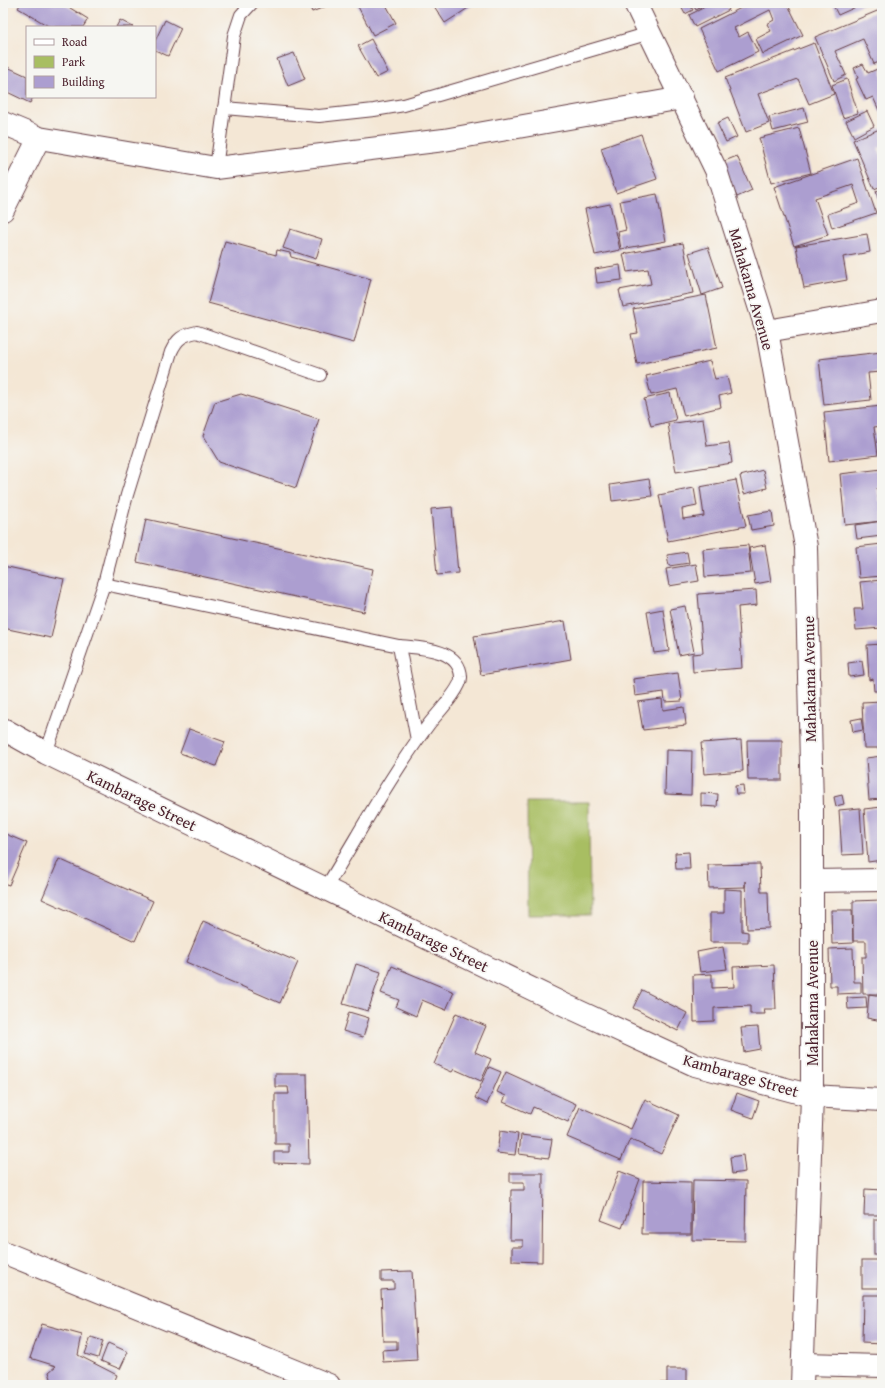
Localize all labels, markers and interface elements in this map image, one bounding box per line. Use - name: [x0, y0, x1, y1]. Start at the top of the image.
- legend: [26, 26, 156, 98]
- text: Road: [62, 33, 88, 50]
- text: Park: [62, 53, 86, 70]
- text: Building: [62, 73, 105, 90]
- street label: Mahakama Avenue: [723, 225, 781, 353]
- street label: Mahakama Avenue: [796, 616, 822, 742]
- street label: Kambarage Street: [83, 763, 201, 837]
- street label: Kambarage Street: [375, 904, 493, 978]
- street label: Mahakama Avenue: [800, 940, 824, 1066]
- street label: Kambarage Street: [680, 1047, 802, 1103]

